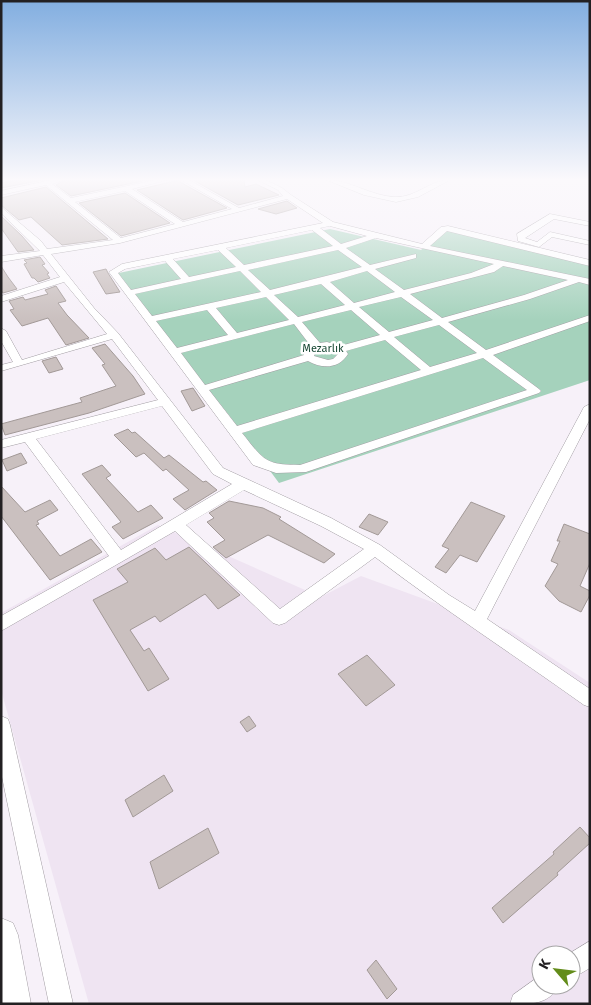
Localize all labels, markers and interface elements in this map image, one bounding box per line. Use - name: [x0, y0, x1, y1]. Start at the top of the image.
- park label: Mezarlık: [302, 342, 344, 355]
- north arrow: [531, 945, 581, 995]
- text: K: [535, 955, 555, 972]

